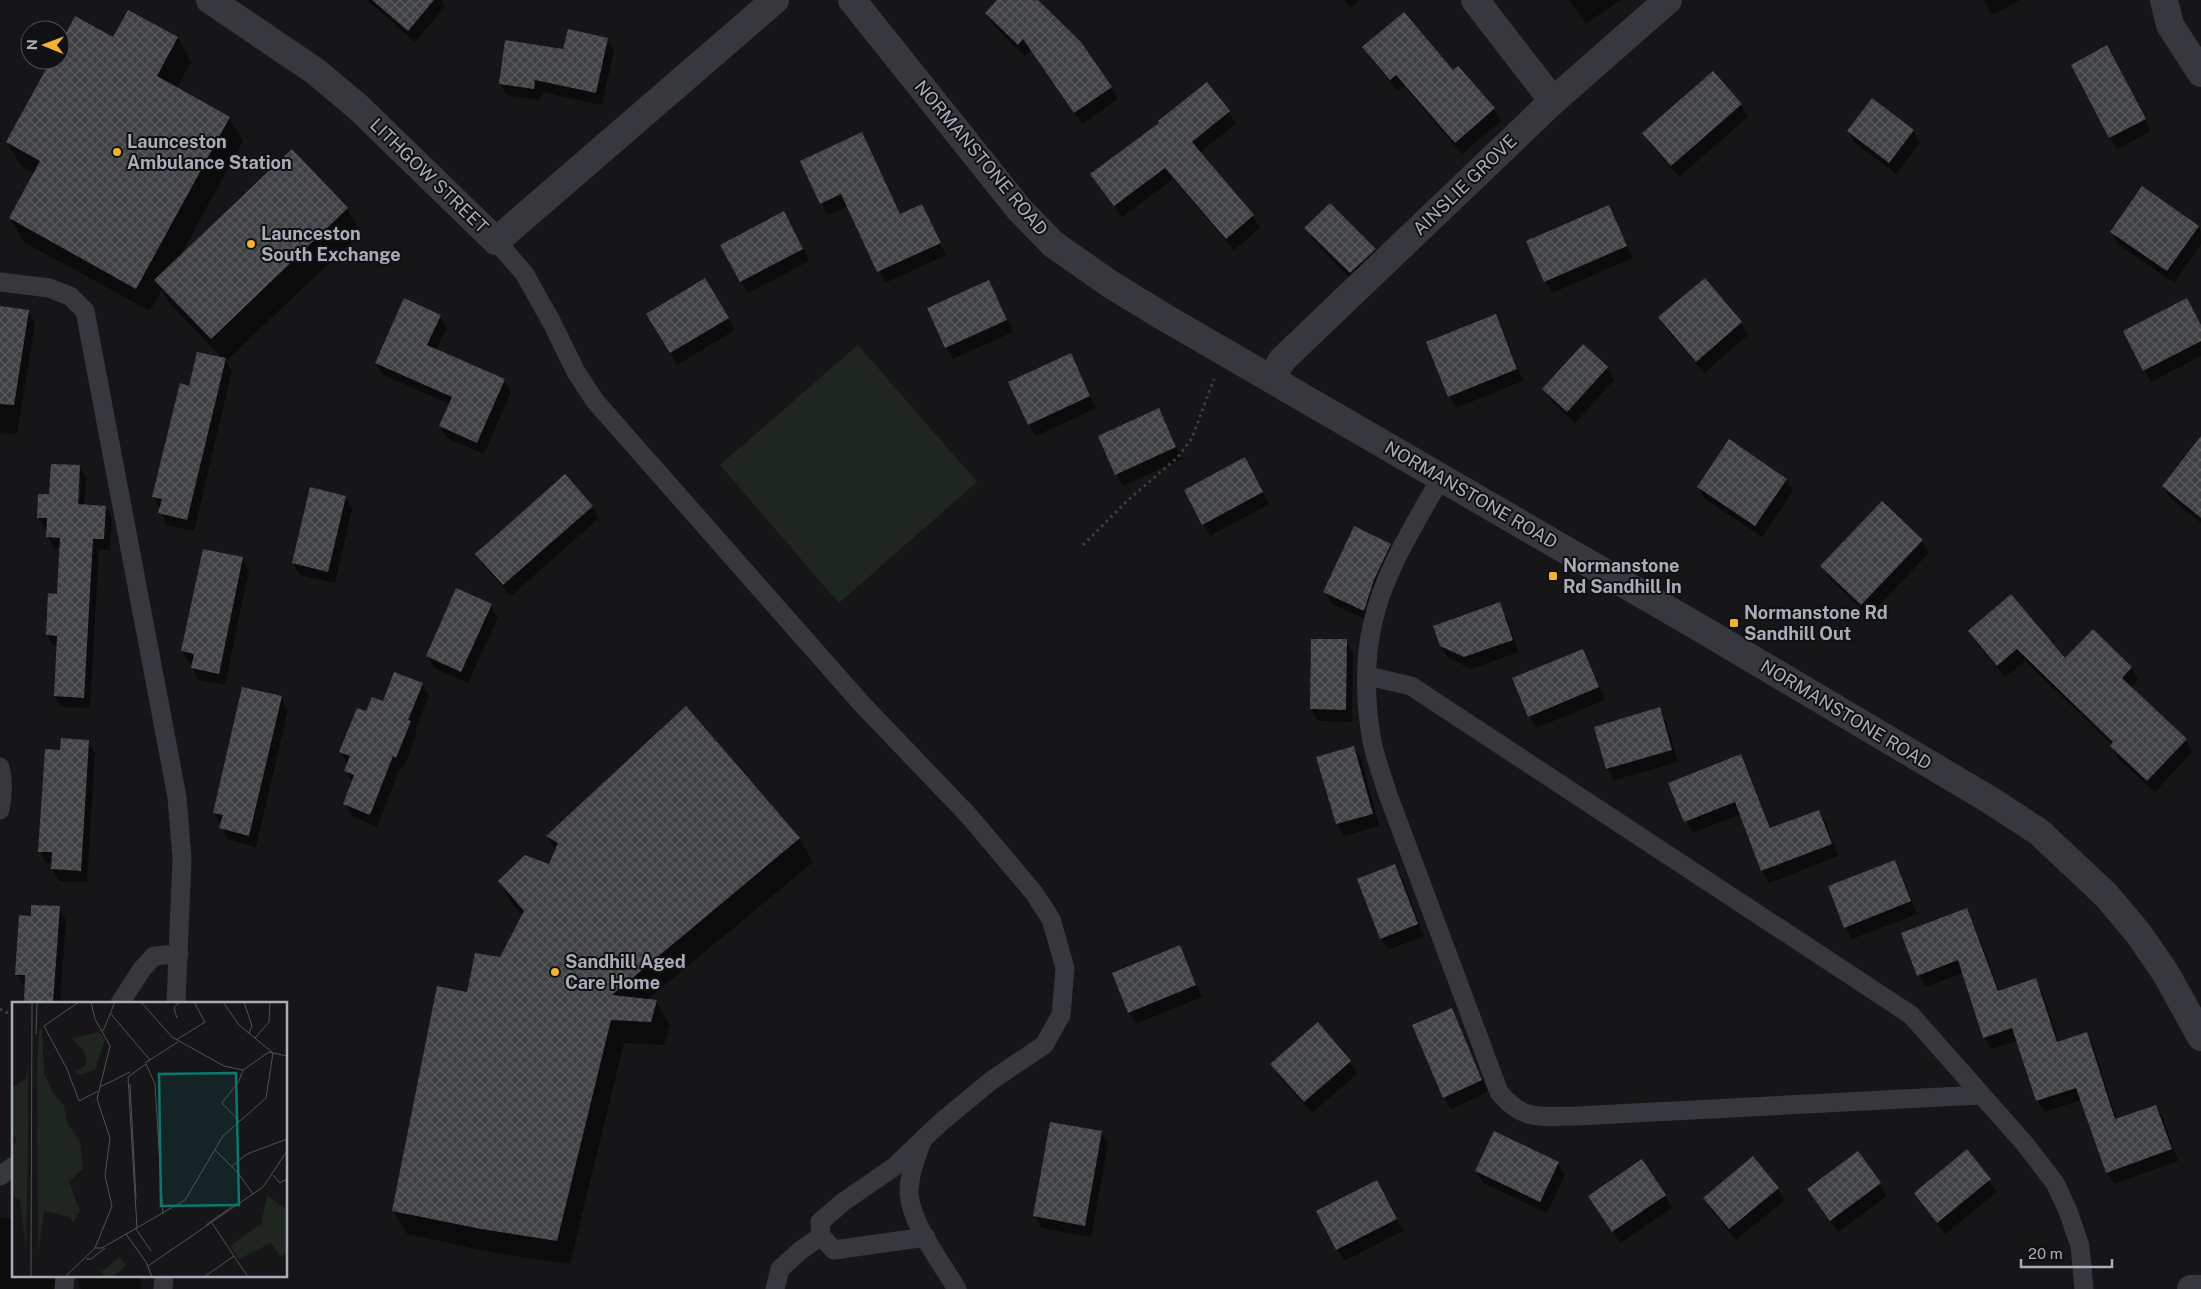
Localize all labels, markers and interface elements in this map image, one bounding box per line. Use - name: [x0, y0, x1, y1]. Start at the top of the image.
- north arrow: [20, 20, 70, 70]
- text: N: [24, 39, 40, 50]
- street label: NORMANSTONE ROAD: [910, 76, 1052, 239]
- street label: LITHGOW STREET: [366, 114, 493, 237]
- street label: AINSLIE GROVE: [1408, 130, 1521, 239]
- place label: Launceston Ambulance Station: [127, 131, 292, 173]
- marker: Launceston Ambulance Station: [111, 146, 123, 158]
- place label: Launceston South Exchange: [261, 223, 401, 265]
- marker: Launceston South Exchange: [245, 238, 257, 250]
- street label: NORMANSTONE ROAD: [1381, 437, 1561, 553]
- place label: Normanstone Rd Sandhill In: [1563, 555, 1682, 597]
- marker: Normanstone Rd Sandhill In: [1547, 570, 1559, 582]
- place label: Normanstone Rd Sandhill Out: [1744, 602, 1888, 644]
- marker: Normanstone Rd Sandhill Out: [1728, 617, 1740, 629]
- street label: NORMANSTONE ROAD: [1757, 655, 1936, 774]
- place label: Sandhill Aged Care Home: [565, 951, 686, 993]
- marker: Sandhill Aged Care Home: [549, 966, 561, 978]
- inset map: [12, 1002, 288, 1276]
- scale bar: [2021, 1236, 2112, 1268]
- text: 20 m: [2028, 1245, 2063, 1262]

